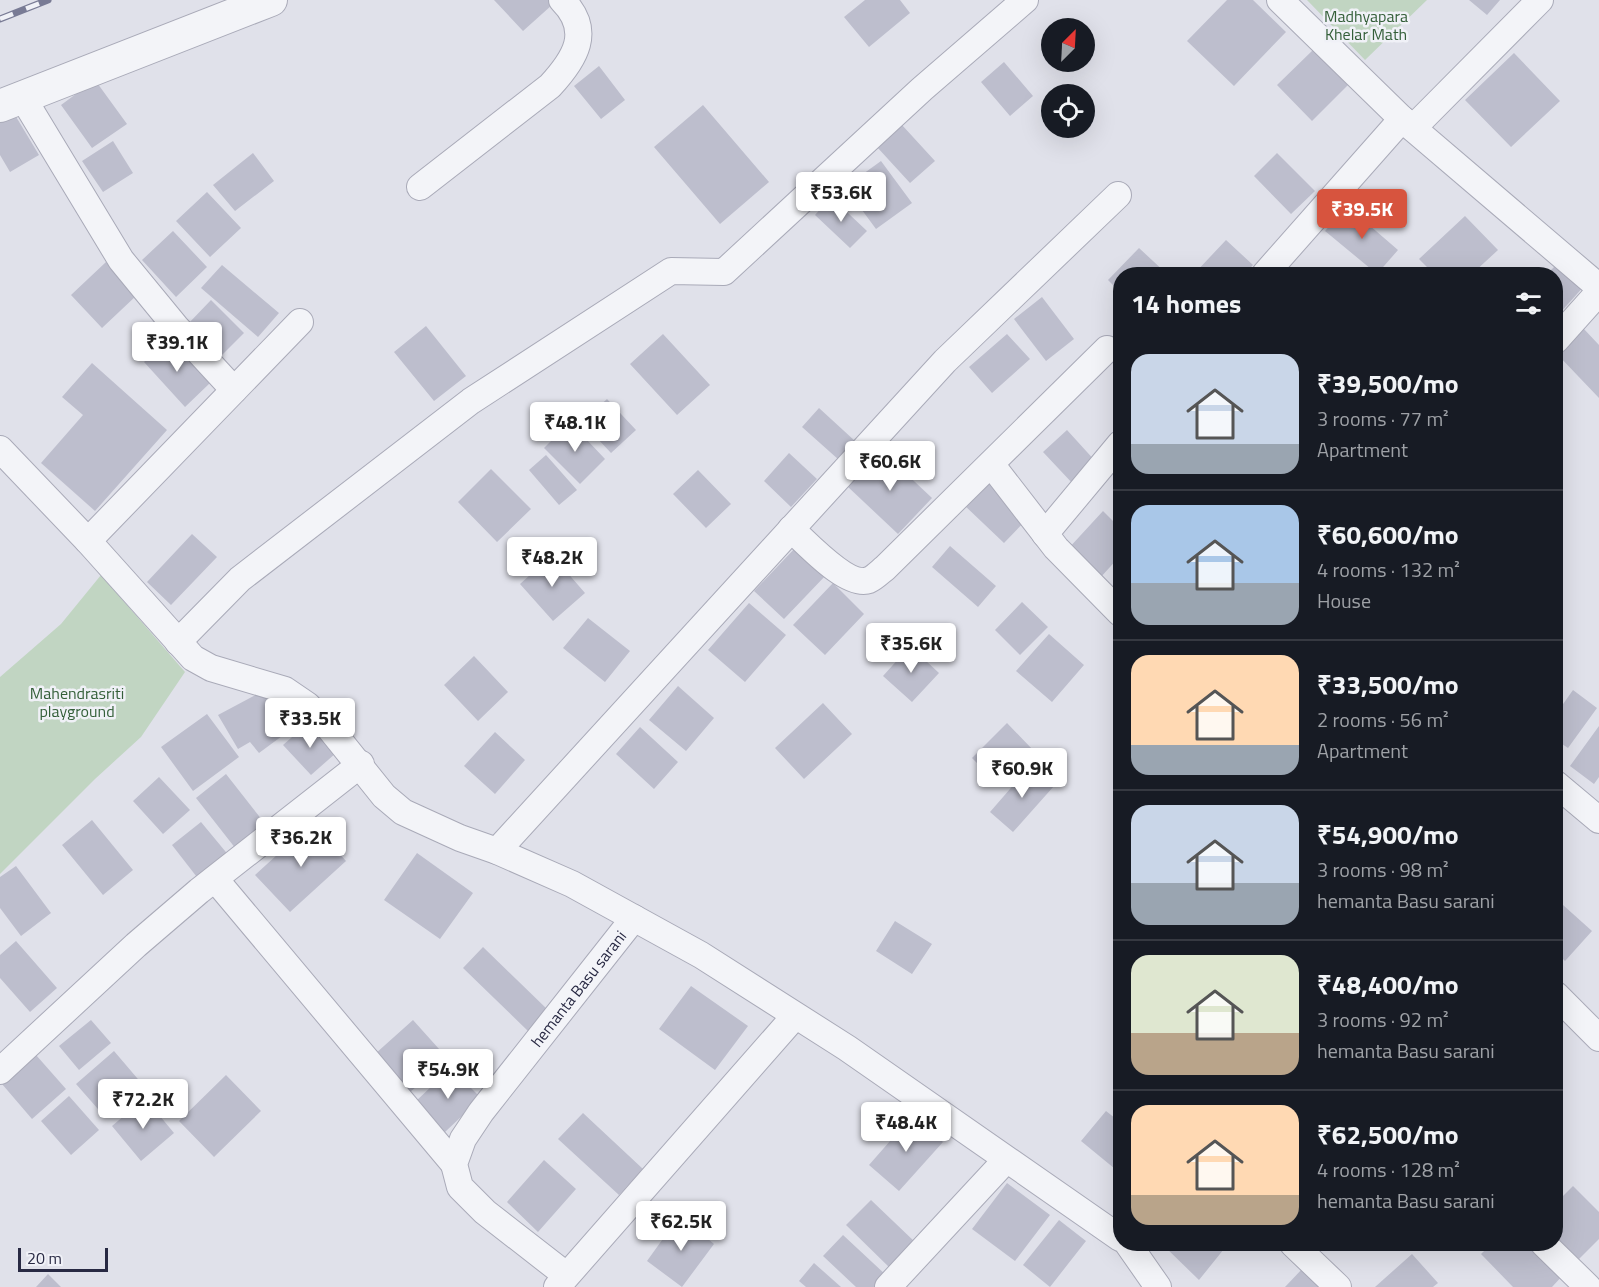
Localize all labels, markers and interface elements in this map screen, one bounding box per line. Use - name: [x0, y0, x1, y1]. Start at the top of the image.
- park label: Madhyapara Khelar Math: [1324, 4, 1408, 46]
- north arrow: [1041, 18, 1095, 72]
- map controls: [1041, 18, 1095, 138]
- button: locate: [1041, 84, 1095, 138]
- pin: ₹53.6K: [792, 172, 890, 223]
- text: ₹53.6K: [810, 176, 872, 207]
- pin: ₹39.5K: [1313, 189, 1411, 240]
- text: ₹39.5K: [1331, 193, 1393, 224]
- text: 14 homes: [1131, 284, 1241, 323]
- icon: filters: [1512, 287, 1545, 320]
- pin: ₹39.1K: [128, 322, 226, 373]
- text: ₹39.1K: [146, 326, 208, 357]
- text: ₹39,500/mo: [1317, 364, 1459, 403]
- icon: home: [1179, 378, 1251, 450]
- pin: ₹48.1K: [526, 402, 624, 453]
- text: 3 rooms · 77 m²: [1317, 403, 1449, 434]
- text: ₹48.1K: [544, 406, 606, 437]
- text: Apartment: [1317, 434, 1408, 465]
- pin: ₹60.6K: [841, 441, 939, 492]
- text: ₹60.6K: [859, 445, 921, 476]
- text: ₹60,600/mo: [1317, 515, 1459, 554]
- icon: home: [1179, 529, 1251, 601]
- pin: ₹48.2K: [503, 537, 601, 588]
- text: ₹48.2K: [521, 541, 583, 572]
- text: 4 rooms · 132 m²: [1317, 554, 1460, 585]
- text: House: [1317, 585, 1371, 616]
- pin: ₹35.6K: [862, 623, 960, 674]
- text: ₹35.6K: [880, 627, 942, 658]
- text: ₹33,500/mo: [1317, 665, 1459, 704]
- icon: home: [1179, 679, 1251, 751]
- park label: Mahendrasriti playground: [30, 681, 124, 723]
- pin: ₹33.5K: [261, 698, 359, 749]
- text: ₹33.5K: [279, 702, 341, 733]
- text: 2 rooms · 56 m²: [1317, 704, 1449, 735]
- text: Apartment: [1317, 735, 1408, 766]
- pin: ₹60.9K: [973, 748, 1071, 799]
- text: ₹60.9K: [991, 752, 1053, 783]
- text: ₹54,900/mo: [1317, 815, 1459, 854]
- pin: ₹36.2K: [252, 817, 350, 868]
- text: ₹36.2K: [270, 821, 332, 852]
- icon: home: [1179, 829, 1251, 901]
- text: 3 rooms · 98 m²: [1317, 854, 1449, 885]
- text: hemanta Basu sarani: [1317, 885, 1495, 916]
- street label: hemanta Basu sarani: [525, 925, 632, 1052]
- text: ₹48,400/mo: [1317, 965, 1459, 1004]
- icon: home: [1179, 979, 1251, 1051]
- text: 3 rooms · 92 m²: [1317, 1004, 1449, 1035]
- text: hemanta Basu sarani: [1317, 1035, 1495, 1066]
- pin: ₹54.9K: [399, 1049, 497, 1100]
- text: ₹54.9K: [417, 1053, 479, 1084]
- pin: ₹72.2K: [94, 1079, 192, 1130]
- text: ₹72.2K: [112, 1083, 174, 1114]
- pin: ₹48.4K: [857, 1102, 955, 1153]
- text: ₹48.4K: [875, 1106, 937, 1137]
- text: ₹62,500/mo: [1317, 1115, 1459, 1154]
- icon: home: [1179, 1129, 1251, 1201]
- text: 4 rooms · 128 m²: [1317, 1154, 1460, 1185]
- text: hemanta Basu sarani: [1317, 1185, 1495, 1216]
- pin: ₹62.5K: [632, 1201, 730, 1252]
- text: ₹62.5K: [650, 1205, 712, 1236]
- scale bar: [18, 1245, 108, 1272]
- text: 20 m: [27, 1246, 62, 1270]

